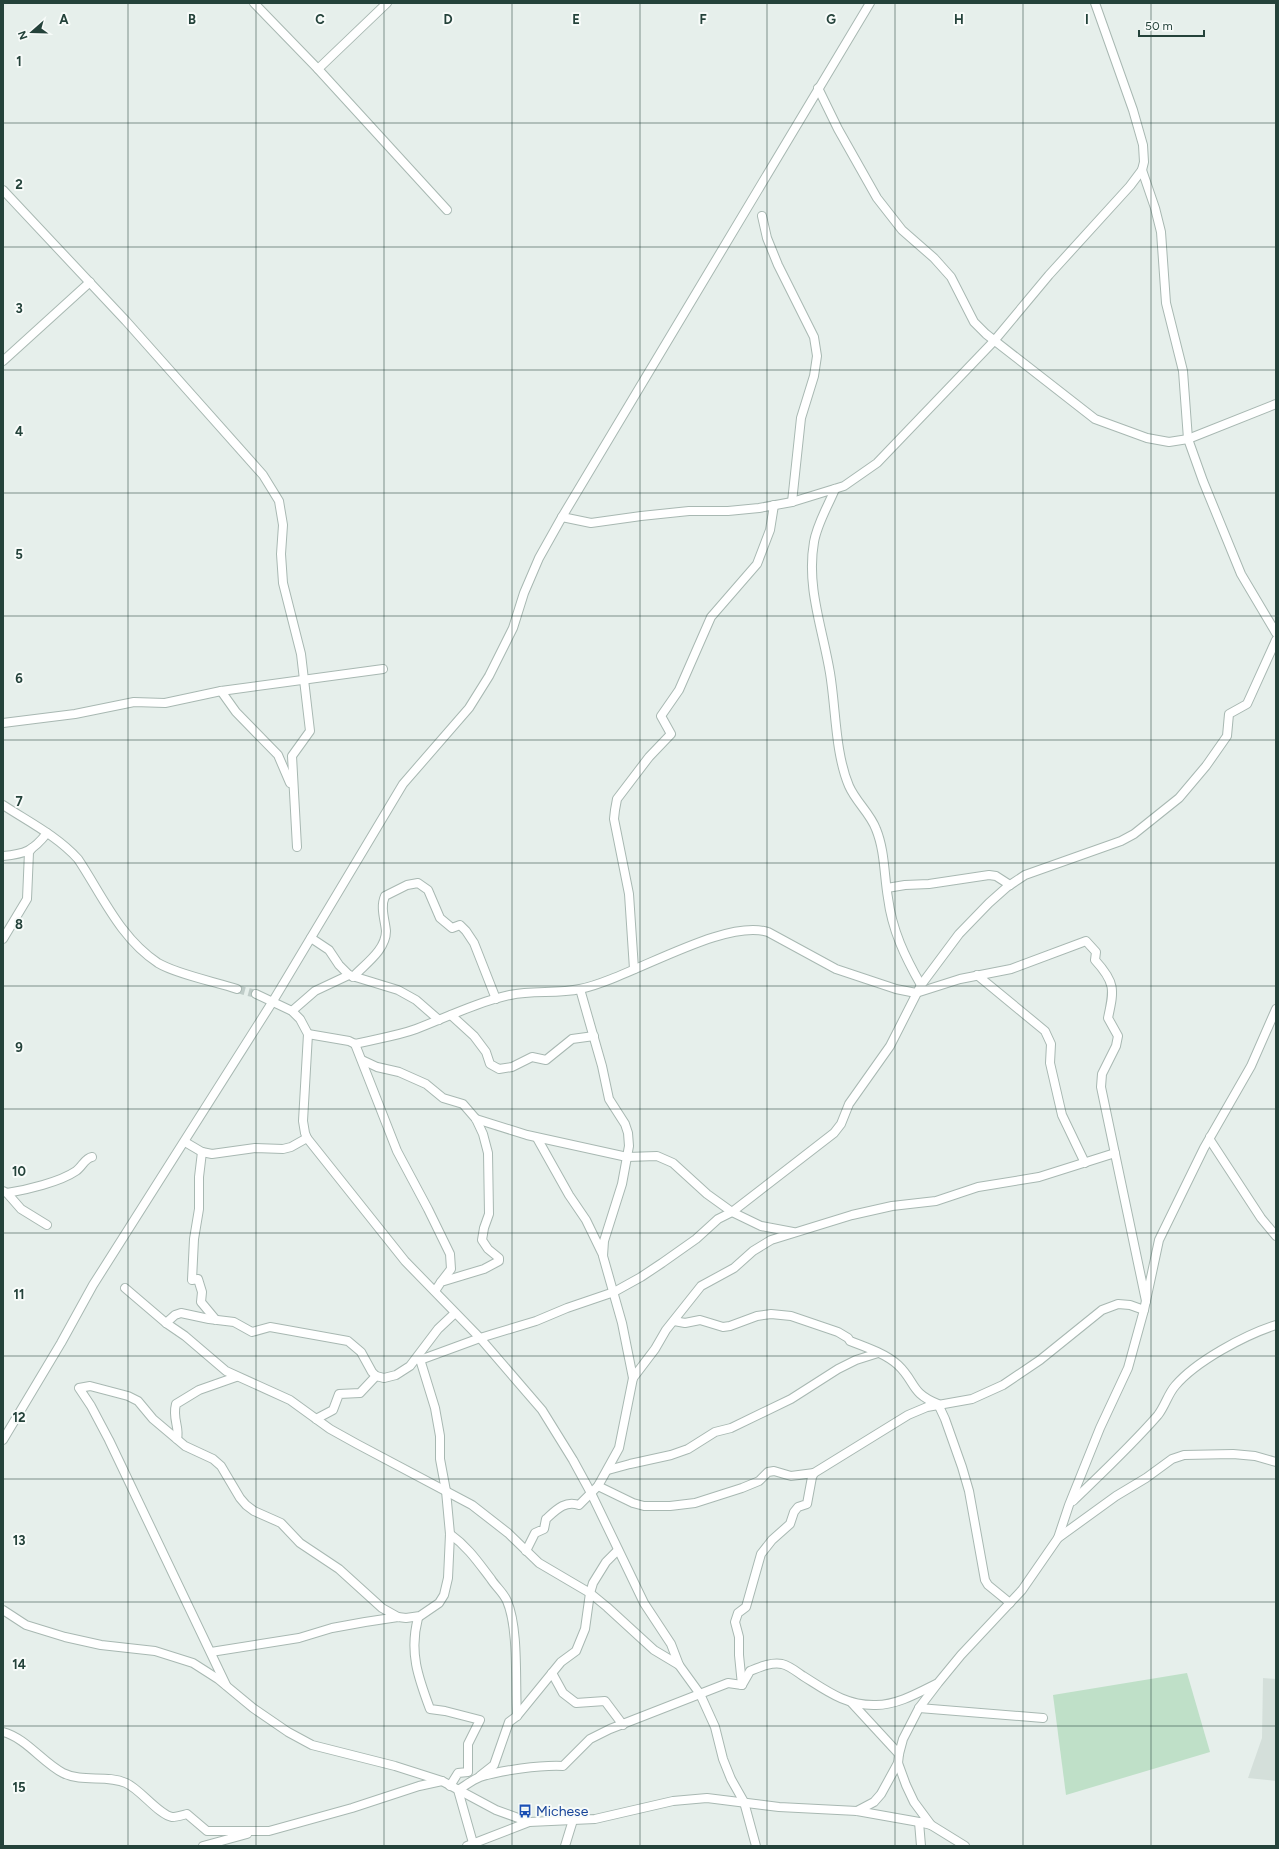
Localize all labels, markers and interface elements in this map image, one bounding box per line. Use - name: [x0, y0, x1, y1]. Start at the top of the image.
- north arrow: [12, 12, 52, 52]
- text: A: [59, 12, 69, 27]
- text: B: [188, 12, 196, 27]
- text: C: [315, 12, 325, 27]
- text: D: [443, 12, 453, 27]
- text: E: [572, 12, 580, 27]
- text: F: [699, 12, 707, 27]
- text: G: [826, 12, 836, 27]
- text: H: [954, 12, 964, 27]
- text: I: [1085, 12, 1089, 27]
- scale bar: [1139, 12, 1204, 38]
- text: 50 m: [1145, 19, 1173, 33]
- text: N: [16, 29, 31, 41]
- text: 1: [16, 54, 22, 69]
- text: 2: [15, 177, 23, 192]
- text: 3: [15, 301, 23, 316]
- text: 4: [15, 424, 23, 439]
- text: 5: [15, 547, 23, 562]
- text: 6: [15, 671, 23, 686]
- text: 7: [15, 794, 23, 809]
- text: 8: [15, 917, 23, 932]
- text: 9: [15, 1040, 23, 1055]
- text: 10: [12, 1164, 26, 1179]
- text: 11: [14, 1287, 24, 1302]
- text: 12: [12, 1410, 26, 1425]
- text: 13: [13, 1533, 25, 1548]
- text: 14: [12, 1657, 26, 1672]
- text: 15: [12, 1780, 26, 1795]
- bus stop icon: Michese: [517, 1803, 533, 1819]
- place label: Michese: [536, 1803, 589, 1820]

